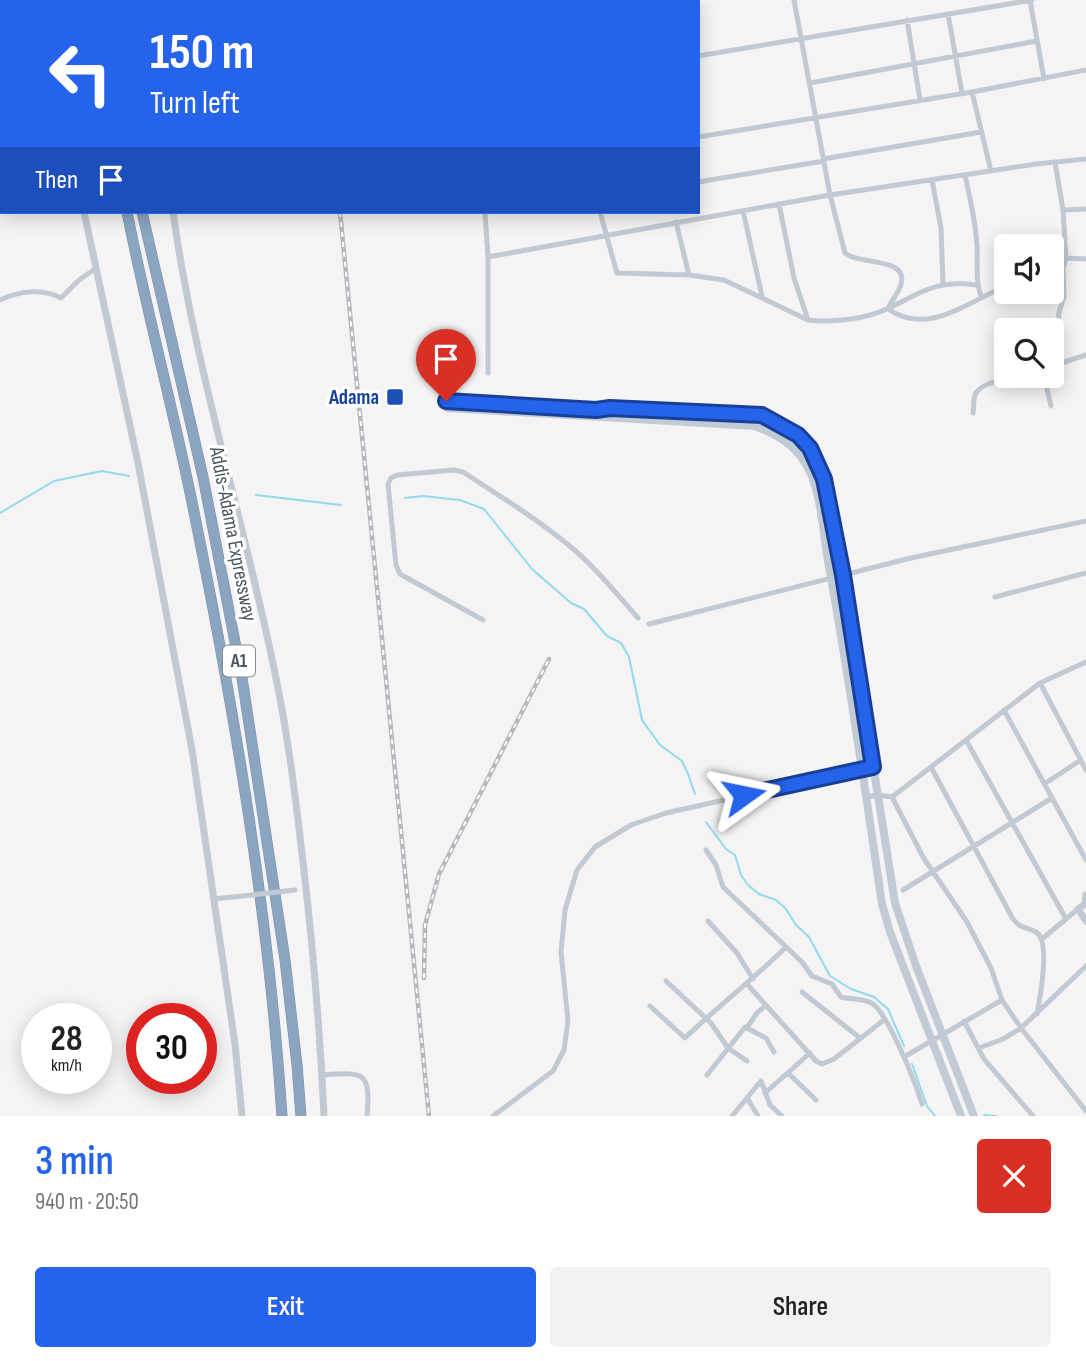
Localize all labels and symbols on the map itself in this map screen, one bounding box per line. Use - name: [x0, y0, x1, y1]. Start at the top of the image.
- pin: [416, 329, 476, 401]
- place label: Adama: [328, 385, 379, 410]
- marker: Adama: [385, 387, 405, 407]
- street label: Addis-Adama Expressway: [204, 444, 262, 623]
- road number: A1: [223, 646, 255, 676]
- position arrow: [707, 758, 781, 832]
- speed limit sign: 30: [126, 1003, 217, 1094]

